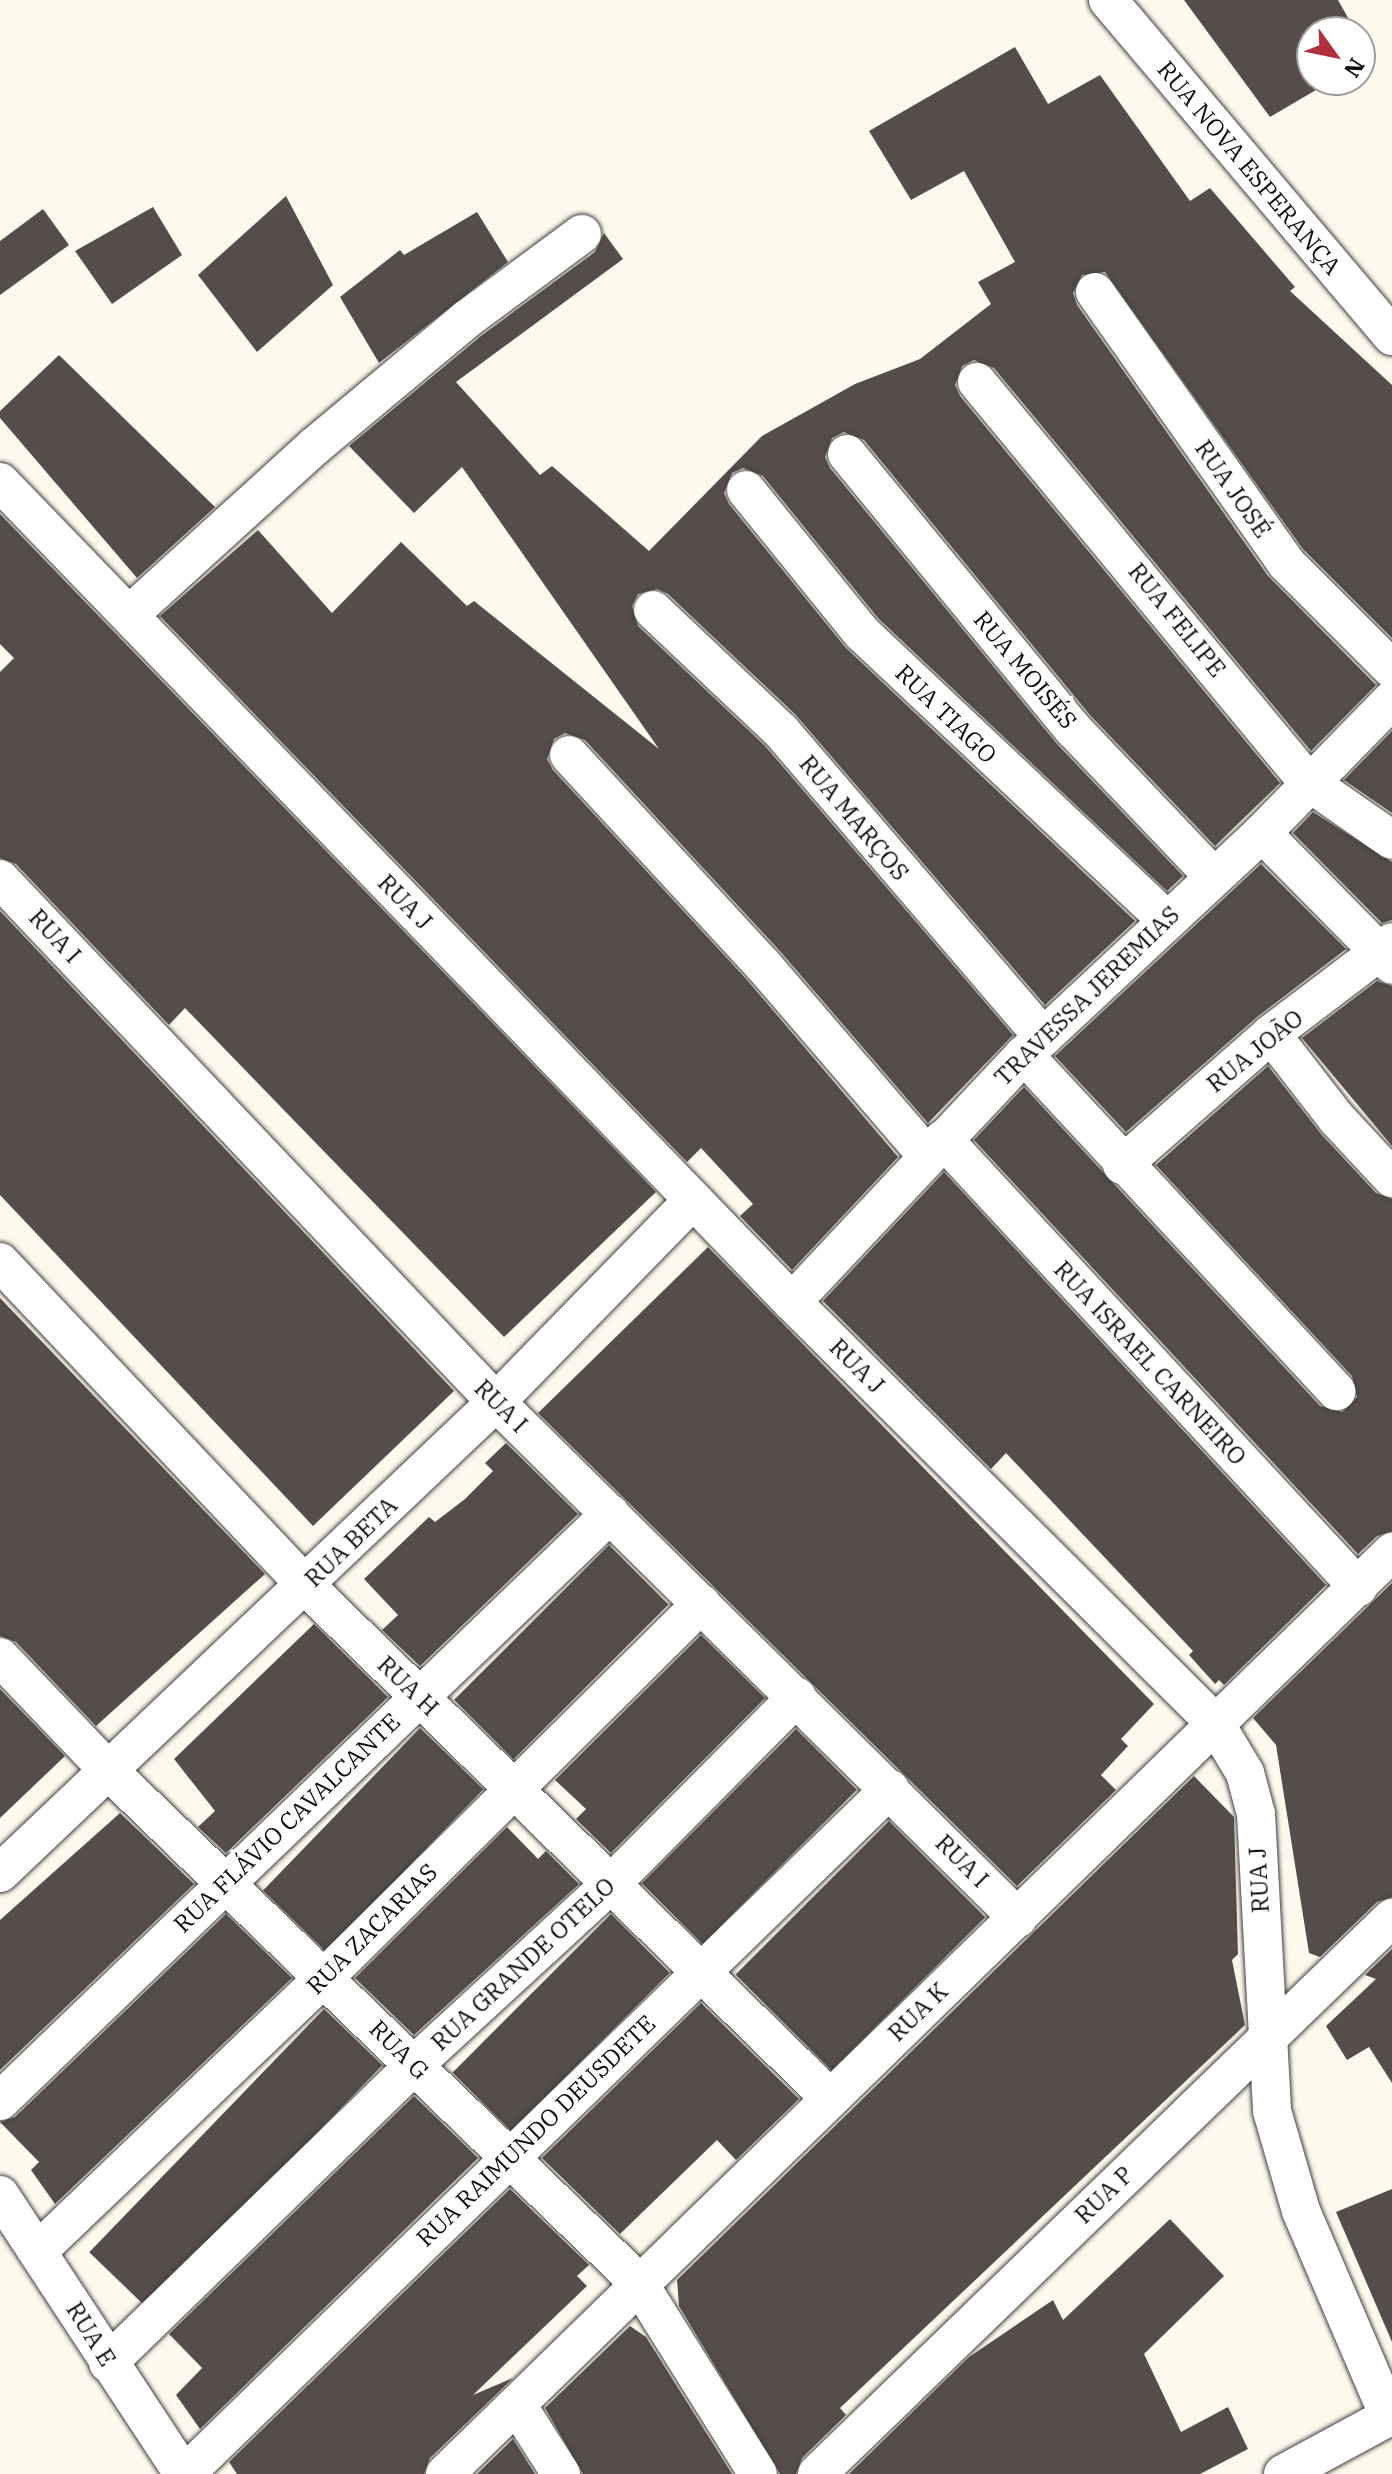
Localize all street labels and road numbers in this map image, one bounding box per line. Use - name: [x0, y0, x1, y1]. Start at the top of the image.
- street label: RUA NOVA ESPERANÇA: [1151, 55, 1347, 281]
- street label: RUA JOSÉ: [1189, 435, 1277, 543]
- street label: RUA FELIPE: [1122, 557, 1232, 683]
- street label: RUA MOISÉS: [967, 605, 1083, 735]
- street label: RUA TIAGO: [889, 659, 1003, 769]
- street label: RUA MARÇOS: [793, 749, 915, 887]
- street label: RUA J: [372, 868, 438, 936]
- street label: TRAVESSA JEREMIAS: [988, 900, 1186, 1092]
- street label: RUA I: [23, 903, 87, 969]
- street label: RUA JOÃO: [1201, 1003, 1309, 1099]
- street label: RUA ISRAEL CARNEIRO: [1048, 1255, 1252, 1471]
- street label: RUA J: [824, 1333, 890, 1399]
- street label: RUA I: [468, 1373, 534, 1439]
- street label: RUA BETA: [299, 1491, 403, 1593]
- street label: RUA H: [371, 1650, 445, 1722]
- street label: RUA FLÁVIO CAVALCANTE: [168, 1707, 406, 1939]
- street label: RUA I: [929, 1828, 995, 1894]
- street label: RUA J: [1243, 1846, 1275, 1914]
- street label: RUA ZACARIAS: [301, 1858, 443, 2000]
- street label: RUA GRANDE OTELO: [425, 1871, 621, 2057]
- street label: RUA K: [882, 1977, 954, 2047]
- street label: RUA RAIMUNDO DEUSDETE: [411, 2009, 661, 2253]
- street label: RUA G: [363, 2014, 435, 2086]
- street label: RUA P: [1069, 2160, 1139, 2230]
- street label: RUA E: [60, 2297, 122, 2371]

